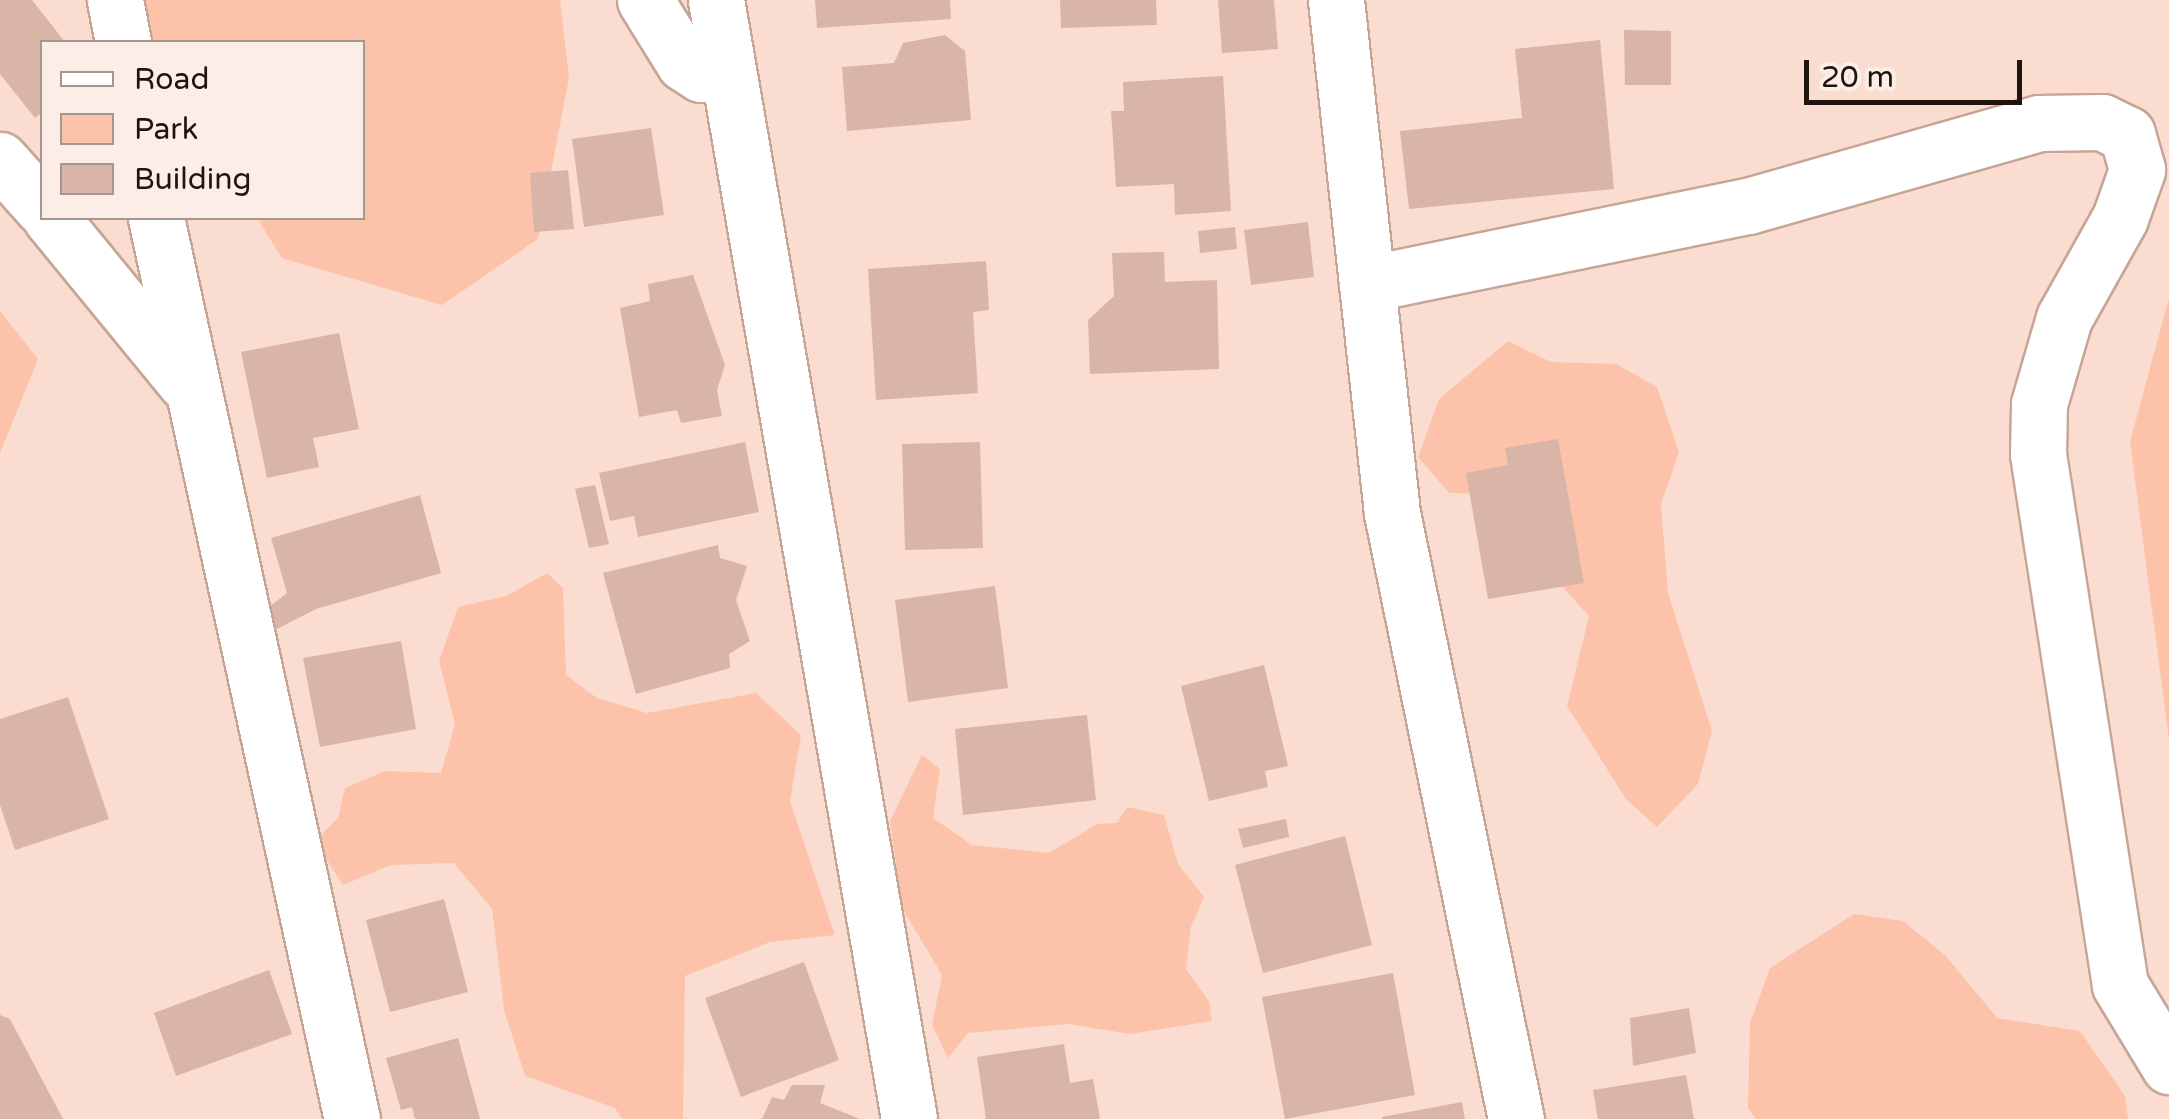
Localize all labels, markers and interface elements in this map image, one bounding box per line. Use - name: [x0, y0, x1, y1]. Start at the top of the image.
- legend: [40, 40, 365, 220]
- scale bar: [1809, 40, 2026, 102]
- text: 20 m: [1821, 59, 1894, 96]
- text: Road: [134, 61, 209, 98]
- text: Park: [134, 111, 198, 148]
- text: Building: [134, 161, 251, 198]

